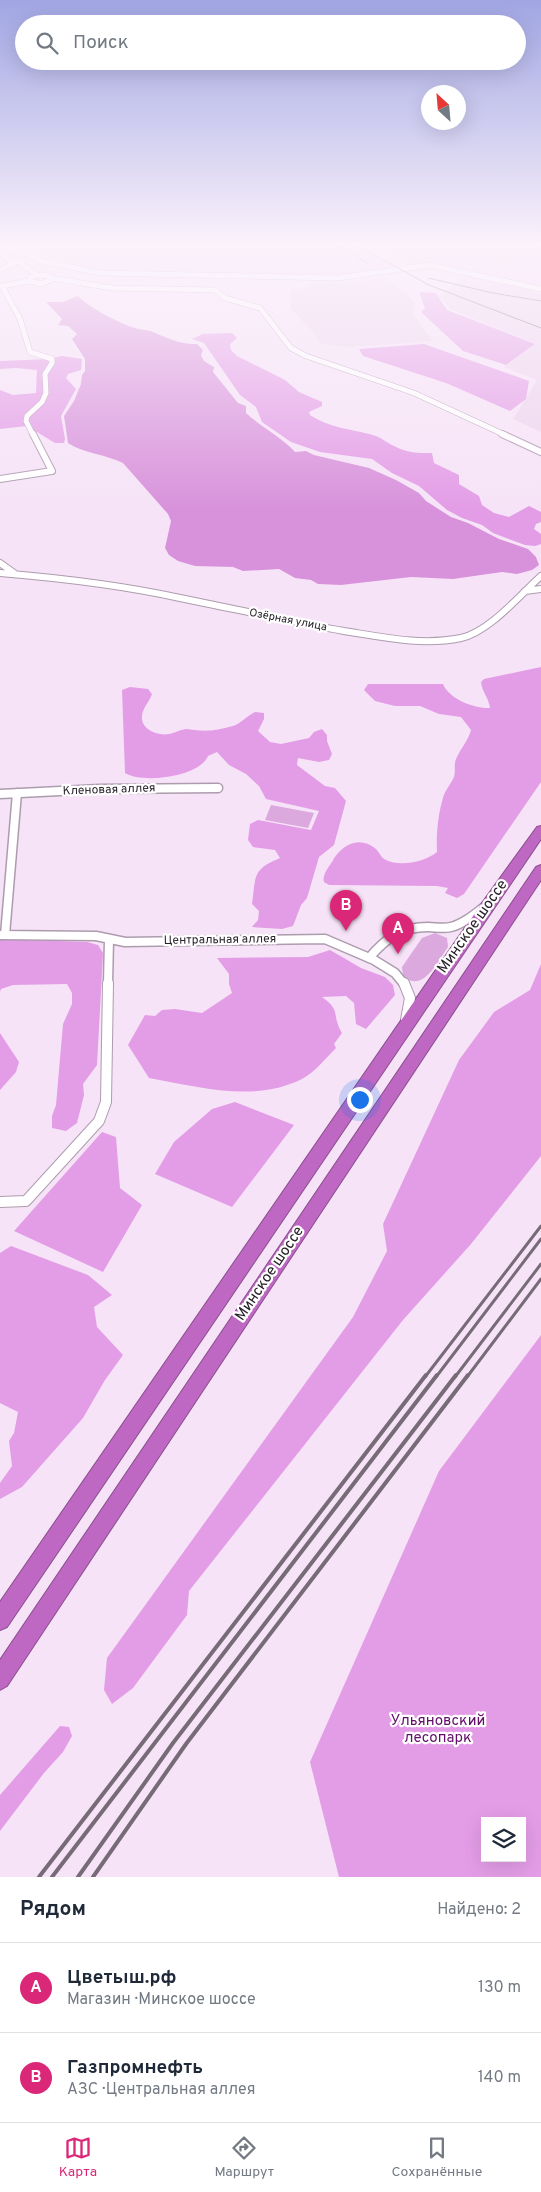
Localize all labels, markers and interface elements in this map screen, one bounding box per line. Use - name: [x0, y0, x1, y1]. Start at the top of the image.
- search box: [15, 15, 526, 70]
- icon: search: [33, 29, 61, 57]
- text: Поиск: [73, 31, 129, 55]
- north arrow: [421, 85, 466, 130]
- street label: Озёрная улица: [248, 606, 328, 634]
- street label: Кленовая аллея: [62, 780, 156, 800]
- street label: Минское шоссе: [434, 877, 512, 977]
- pin: B: [330, 890, 362, 931]
- pin: A: [382, 913, 414, 954]
- street label: Центральная аллея: [164, 931, 276, 949]
- your location: [347, 1087, 373, 1113]
- street label: Минское шоссе: [231, 1223, 309, 1325]
- park label: Ульяновский лесопарк: [391, 1712, 485, 1748]
- map controls: [481, 1817, 526, 1862]
- button: layers: [481, 1817, 526, 1862]
- text: Рядом: [20, 1896, 86, 1923]
- text: Найдено: 2: [437, 1900, 521, 1920]
- text: Цветыш.рф: [67, 1966, 176, 1990]
- text: A: [30, 1978, 42, 1998]
- text: 130 m: [478, 1978, 521, 1998]
- text: Магазин · Минское шоссе: [67, 1990, 256, 2010]
- text: Газпромнефть: [67, 2056, 203, 2080]
- text: B: [30, 2068, 42, 2088]
- text: 140 m: [478, 2068, 521, 2088]
- text: АЗС · Центральная аллея: [67, 2080, 256, 2100]
- tab: Карта: [59, 2134, 97, 2181]
- tab: Маршрут: [214, 2134, 274, 2181]
- tab: Сохранённые: [391, 2134, 482, 2181]

